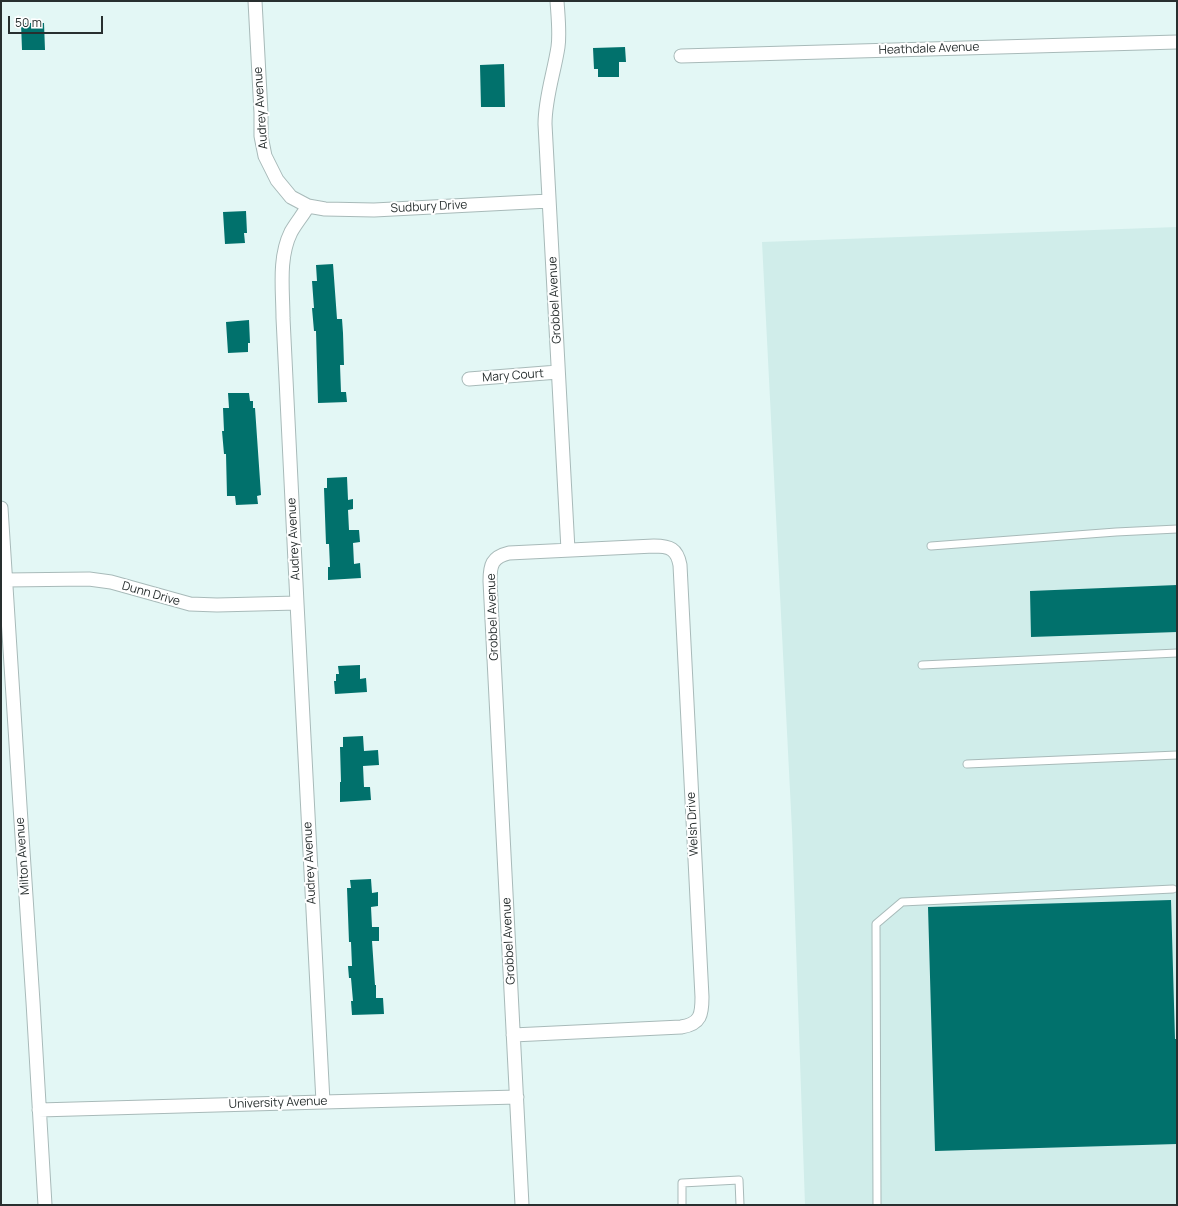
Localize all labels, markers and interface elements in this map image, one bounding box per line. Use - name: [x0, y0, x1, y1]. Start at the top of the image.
- scale bar: [10, 8, 105, 34]
- text: 50 m: [15, 14, 42, 31]
- street label: Heathdale Avenue: [878, 40, 980, 58]
- street label: Audrey Avenue: [251, 66, 271, 150]
- street label: Sudbury Drive: [390, 198, 468, 216]
- street label: Grobbel Avenue: [546, 256, 564, 344]
- street label: Mary Court: [482, 367, 544, 385]
- street label: Audrey Avenue: [285, 497, 303, 581]
- street label: Grobbel Avenue: [484, 573, 502, 661]
- street label: Dunn Drive: [120, 579, 182, 609]
- street label: Welsh Drive: [684, 792, 702, 856]
- street label: Milton Avenue: [13, 817, 33, 895]
- street label: Audrey Avenue: [301, 821, 319, 905]
- street label: Grobbel Avenue: [500, 897, 518, 985]
- street label: University Avenue: [228, 1094, 328, 1112]

